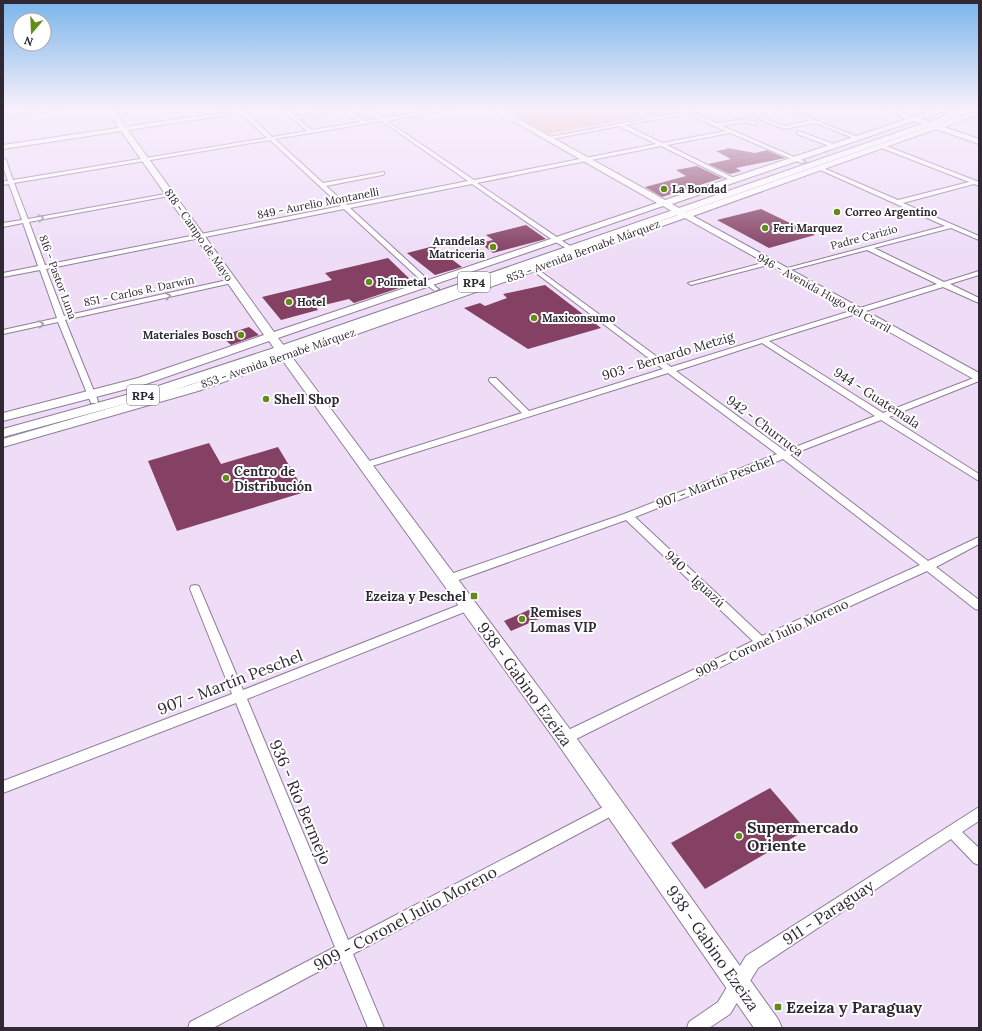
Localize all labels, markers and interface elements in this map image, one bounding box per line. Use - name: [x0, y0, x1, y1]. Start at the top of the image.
- north arrow: [12, 12, 52, 52]
- text: N: [22, 33, 35, 49]
- place label: La Bondad: [672, 182, 727, 196]
- street label: 849 - Aurelio Montanelli: [256, 184, 380, 222]
- marker: La Bondad: [659, 184, 669, 194]
- street label: 818 - Campo de Mayo: [162, 186, 236, 284]
- place label: Correo Argentino: [845, 205, 937, 219]
- marker: Correo Argentino: [832, 207, 842, 217]
- one-way arrow: [38, 214, 44, 223]
- street label: 853 - Avenida Bernabé Márquez: [504, 216, 662, 285]
- place label: Feri Marquez: [773, 221, 843, 235]
- street label: Padre Carizio: [829, 221, 899, 253]
- marker: Feri Marquez: [760, 223, 770, 233]
- street label: 816 - Pastor Luna: [36, 233, 80, 321]
- place label: Arandelas Matriceria: [429, 234, 485, 261]
- marker: Arandelas Matriceria: [488, 242, 498, 252]
- street label: 946 - Avenida Hugo del Carril: [755, 250, 893, 336]
- street label: 851 - Carlos R. Darwin: [82, 272, 196, 310]
- road number: RP4: [458, 272, 490, 292]
- place label: Polimetal: [377, 275, 427, 289]
- marker: Polimetal: [364, 277, 374, 287]
- one-way arrow: [165, 292, 171, 300]
- place label: Hotel: [297, 295, 326, 309]
- marker: Hotel: [284, 297, 294, 307]
- place label: Maxiconsumo: [542, 311, 615, 325]
- marker: Maxiconsumo: [529, 313, 539, 323]
- one-way arrow: [38, 320, 44, 328]
- street label: 853 - Avenida Bernabé Márquez: [199, 325, 358, 391]
- place label: Materiales Bosch: [143, 328, 233, 342]
- street label: 903 - Bernardo Metzig: [600, 328, 737, 384]
- marker: Materiales Bosch: [236, 330, 246, 340]
- street label: 944 - Guatemala: [831, 364, 924, 432]
- road number: RP4: [127, 385, 159, 405]
- place label: Shell Shop: [274, 391, 339, 408]
- street label: 942 - Churruca: [723, 392, 807, 461]
- marker: Shell Shop: [261, 394, 271, 404]
- street label: 907 - Martín Peschel: [654, 452, 777, 512]
- place label: Centro de Distribución: [234, 463, 313, 495]
- marker: Centro de Distribución: [221, 473, 231, 483]
- street label: 940 - Iguazú: [661, 547, 729, 611]
- place label: Ezeiza y Peschel: [365, 588, 466, 605]
- marker: Ezeiza y Peschel: [469, 591, 479, 601]
- street label: 909 - Coronel Julio Moreno: [693, 595, 851, 681]
- place label: Remises Lomas VIP: [530, 604, 597, 636]
- marker: Remises Lomas VIP: [517, 614, 527, 624]
- street label: 938 - Gabino Ezeiza: [473, 618, 577, 750]
- street label: 907 - Martín Peschel: [155, 645, 305, 719]
- street label: 936 - Río Bermejo: [266, 736, 336, 868]
- place label: Supermercado Oriente: [747, 817, 858, 855]
- marker: Supermercado Oriente: [734, 831, 744, 841]
- street label: 909 - Coronel Julio Moreno: [310, 861, 500, 975]
- street label: 911 - Paraguay: [779, 875, 878, 949]
- street label: 938 - Gabino Ezeiza: [662, 881, 764, 1015]
- place label: Ezeiza y Paraguay: [786, 997, 922, 1017]
- marker: Ezeiza y Paraguay: [773, 1002, 783, 1012]

